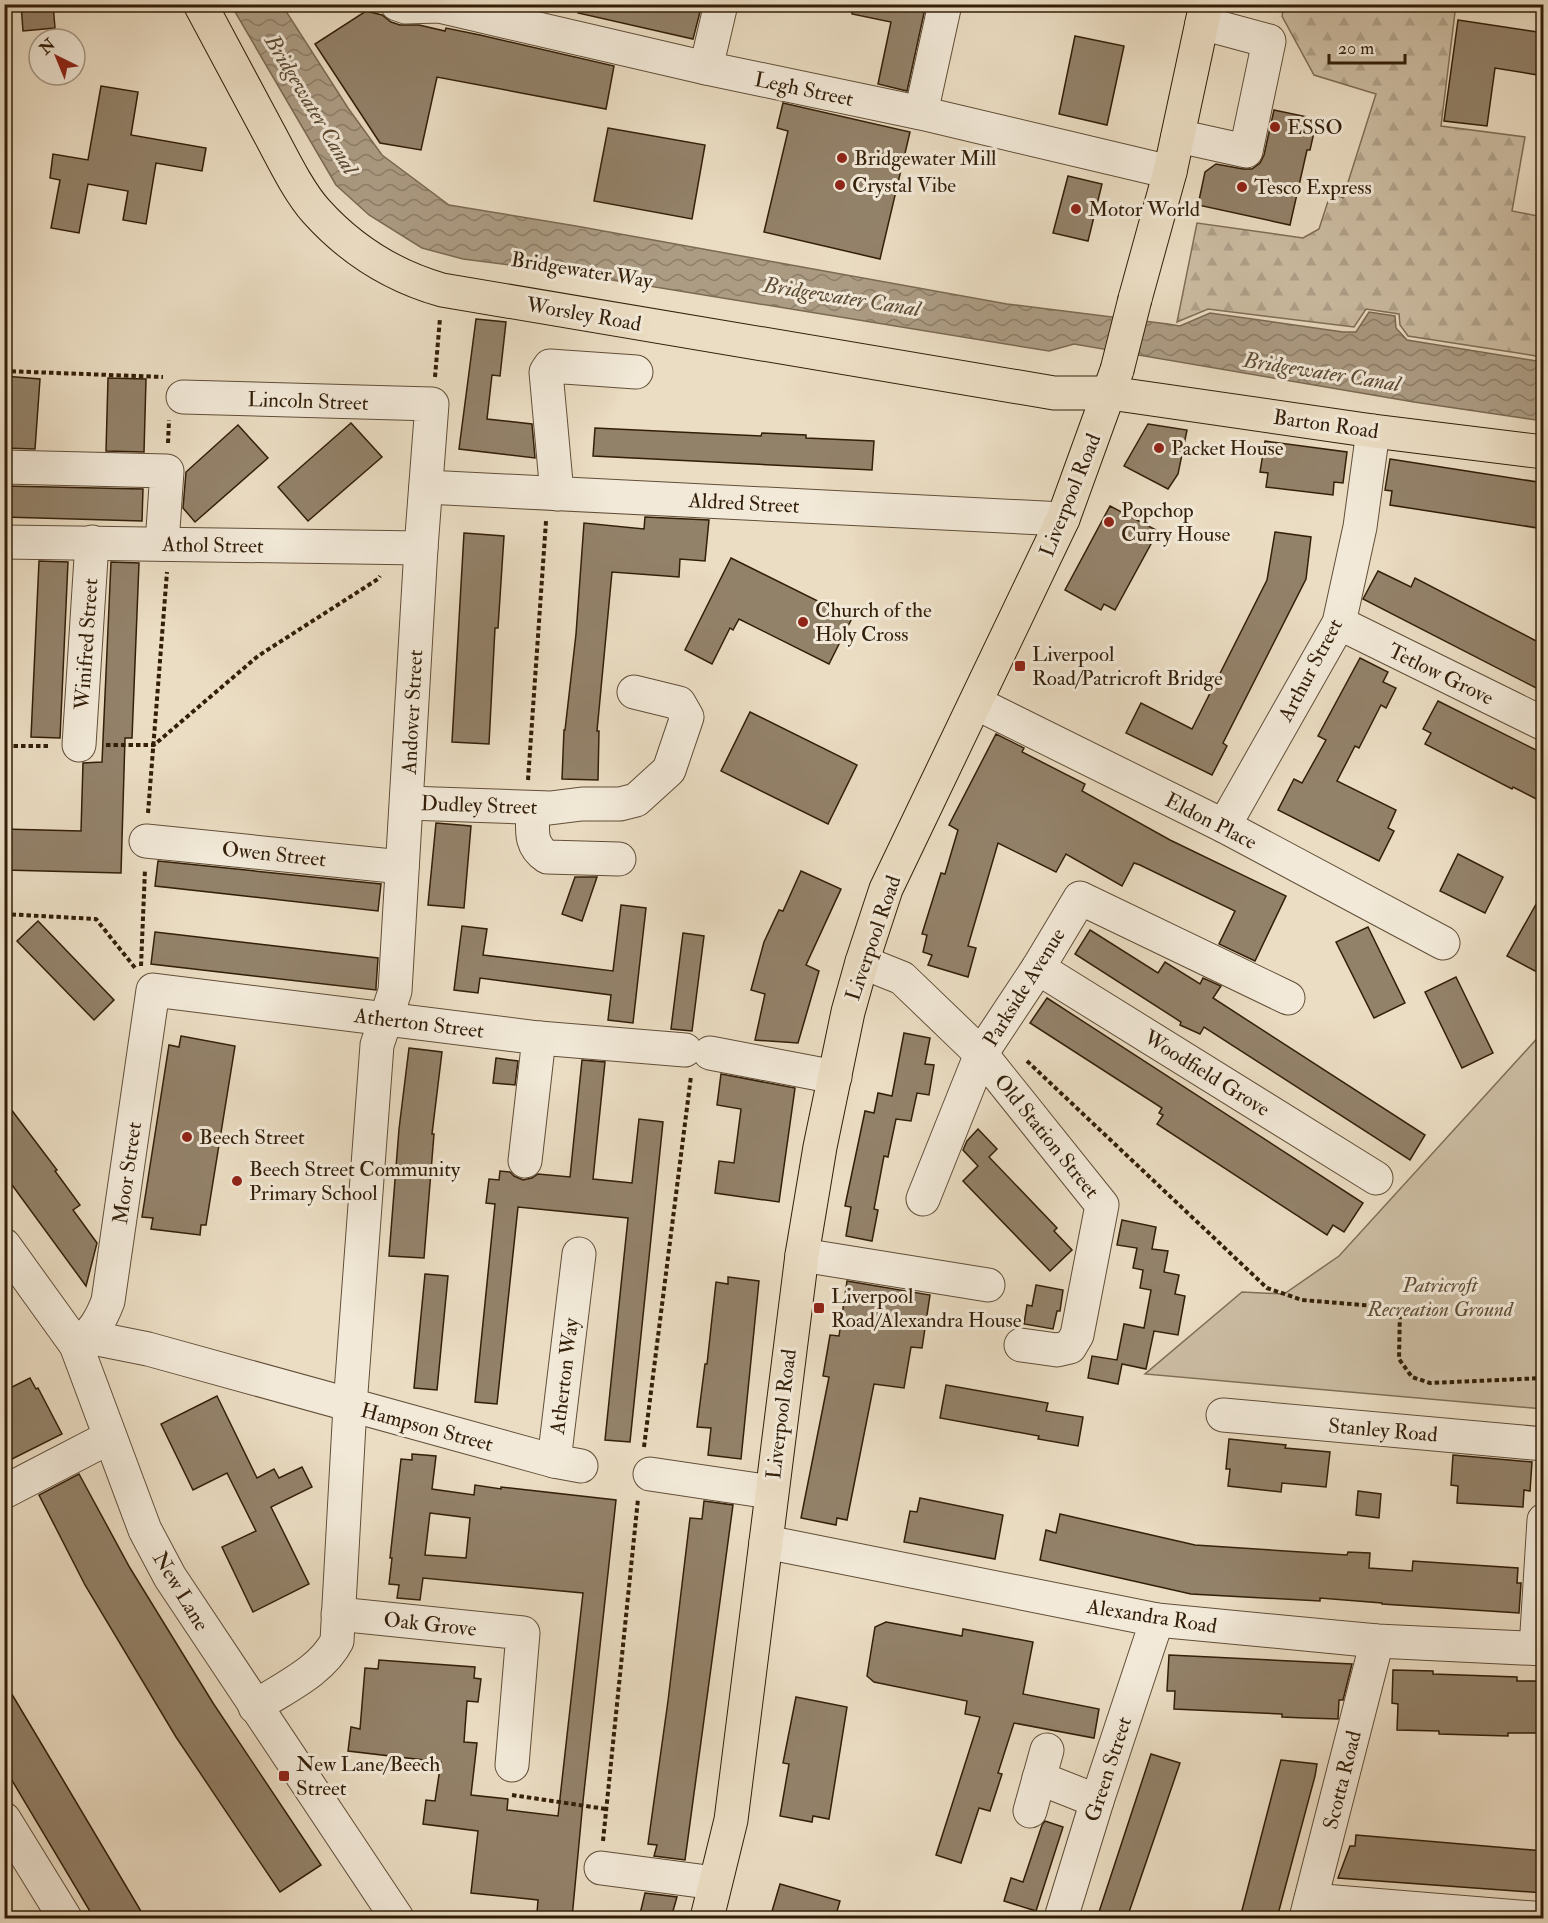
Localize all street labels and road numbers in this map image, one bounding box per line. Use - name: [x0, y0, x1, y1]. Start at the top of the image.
- street label: Legh Street: [752, 66, 856, 113]
- street label: Bridgewater Way: [509, 246, 655, 295]
- street label: Worsley Road: [523, 291, 644, 338]
- street label: Lincoln Street: [247, 386, 369, 417]
- street label: Barton Road: [1271, 404, 1381, 445]
- street label: Liverpool Road: [1033, 429, 1108, 561]
- street label: Aldred Street: [687, 487, 800, 520]
- street label: Athol Street: [161, 531, 264, 560]
- street label: Winifred Street: [68, 577, 105, 712]
- street label: Arthur Street: [1272, 614, 1349, 727]
- street label: Tetlow Grove: [1384, 637, 1498, 712]
- street label: Andover Street: [396, 649, 429, 776]
- street label: Eldon Place: [1160, 787, 1261, 856]
- street label: Dudley Street: [420, 790, 538, 821]
- street label: Owen Street: [221, 836, 328, 873]
- street label: Liverpool Road: [839, 871, 908, 1004]
- street label: Parkside Avenue: [977, 923, 1072, 1052]
- street label: Atherton Street: [352, 1002, 486, 1045]
- street label: Woodfield Grove: [1138, 1023, 1275, 1123]
- street label: Old Station Street: [988, 1069, 1105, 1204]
- street label: Moor Street: [107, 1120, 148, 1226]
- street label: Atherton Way: [544, 1316, 585, 1437]
- street label: Liverpool Road: [760, 1347, 803, 1481]
- street label: Hampson Street: [358, 1397, 496, 1458]
- street label: Stanley Road: [1327, 1412, 1439, 1449]
- street label: New Lane: [146, 1547, 215, 1636]
- street label: Alexandra Road: [1084, 1593, 1220, 1640]
- street label: Oak Grove: [382, 1606, 478, 1643]
- street label: Green Street: [1079, 1713, 1138, 1825]
- street label: Scotta Road: [1317, 1727, 1368, 1832]

